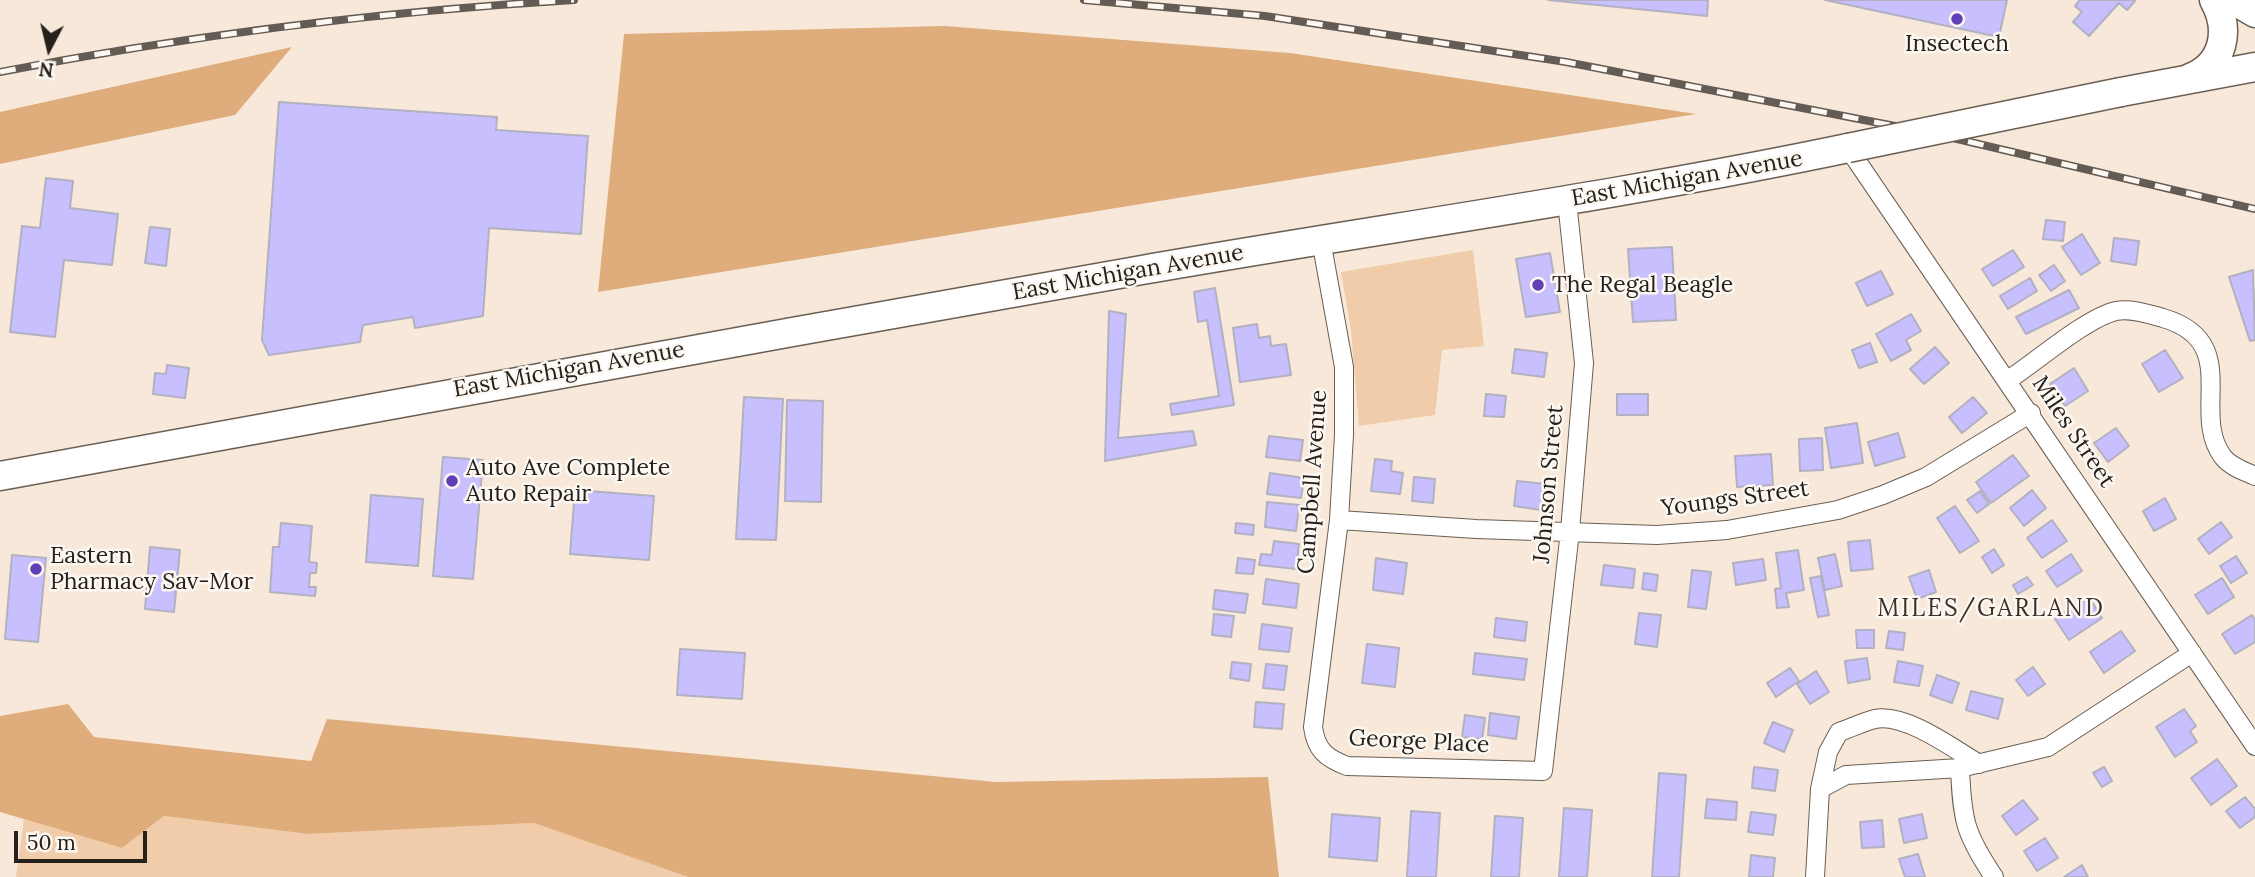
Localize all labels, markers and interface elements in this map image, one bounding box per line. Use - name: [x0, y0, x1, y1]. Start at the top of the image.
- marker: Insectech: [1949, 11, 1965, 27]
- north arrow: [14, 14, 84, 84]
- place label: Insectech: [1905, 30, 2009, 58]
- text: N: [38, 57, 55, 83]
- street label: East Michigan Avenue: [1569, 145, 1805, 213]
- street label: East Michigan Avenue: [1010, 239, 1246, 307]
- place label: The Regal Beagle: [1552, 271, 1733, 299]
- marker: The Regal Beagle: [1530, 277, 1546, 293]
- street label: East Michigan Avenue: [451, 336, 687, 404]
- street label: Miles Street: [2026, 371, 2120, 493]
- street label: Campbell Avenue: [1293, 389, 1333, 575]
- street label: Johnson Street: [1528, 404, 1570, 564]
- place label: Auto Ave Complete Auto Repair: [466, 454, 670, 508]
- marker: Auto Ave Complete Auto Repair: [444, 473, 460, 489]
- street label: Youngs Street: [1659, 475, 1811, 523]
- place label: Eastern Pharmacy Sav-Mor: [50, 542, 253, 596]
- marker: Eastern Pharmacy Sav-Mor: [28, 561, 44, 577]
- district label: MILES/GARLAND: [1879, 595, 2103, 623]
- street label: George Place: [1348, 725, 1490, 759]
- scale bar: [18, 818, 150, 862]
- text: 50 m: [27, 829, 76, 856]

